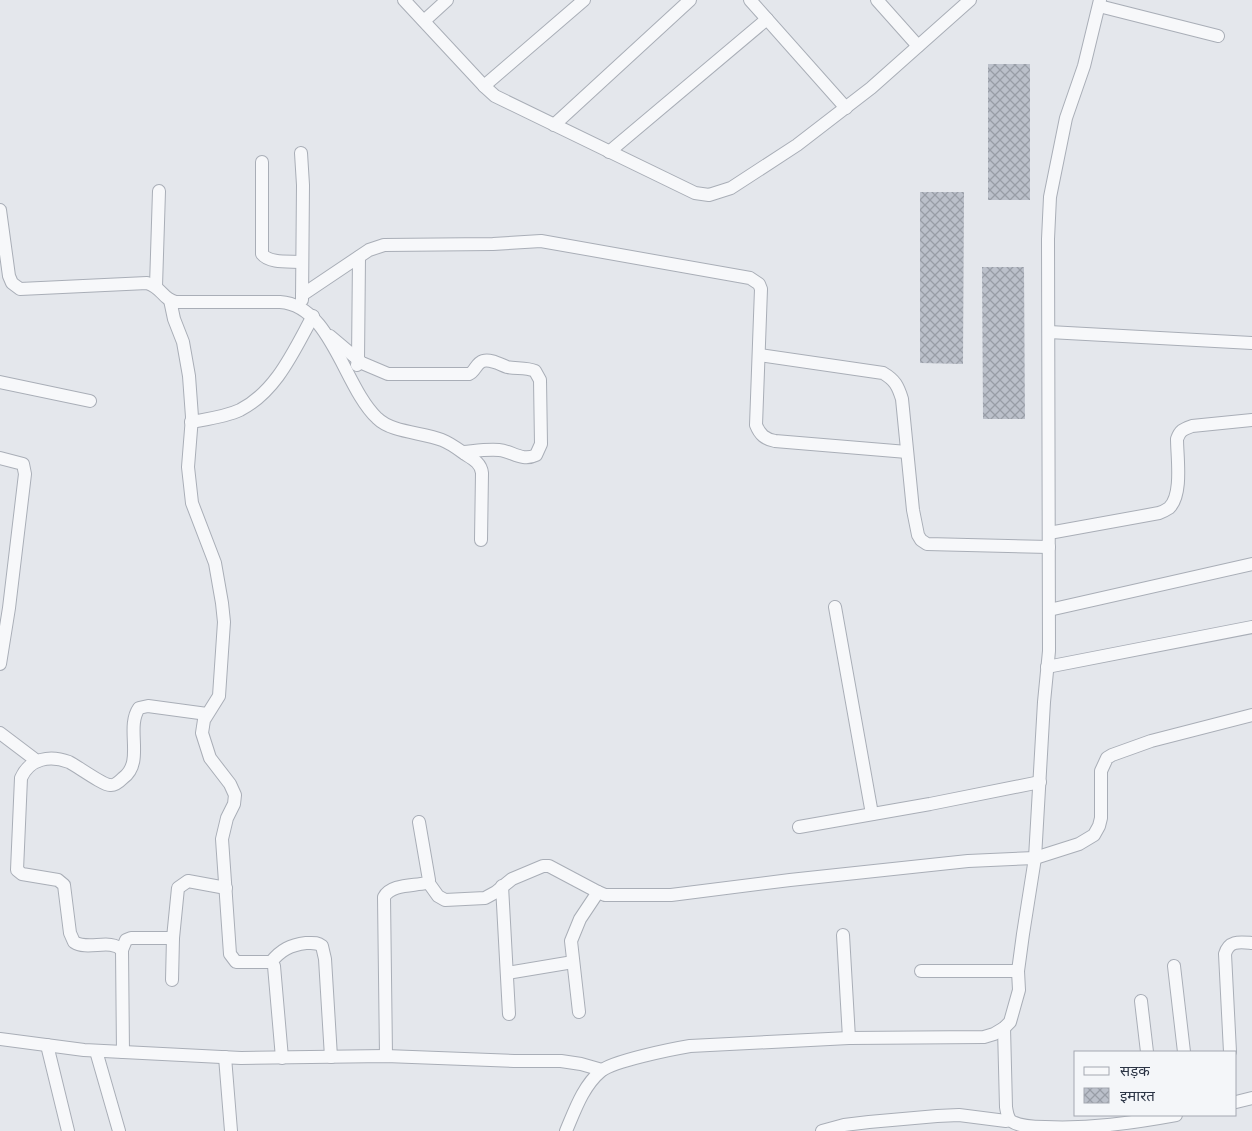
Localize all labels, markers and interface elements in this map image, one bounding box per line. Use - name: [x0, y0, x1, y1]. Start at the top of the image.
- legend: [1074, 1051, 1237, 1116]
- text: सड़क: [1120, 1062, 1150, 1080]
- text: इमारत: [1120, 1087, 1155, 1105]

